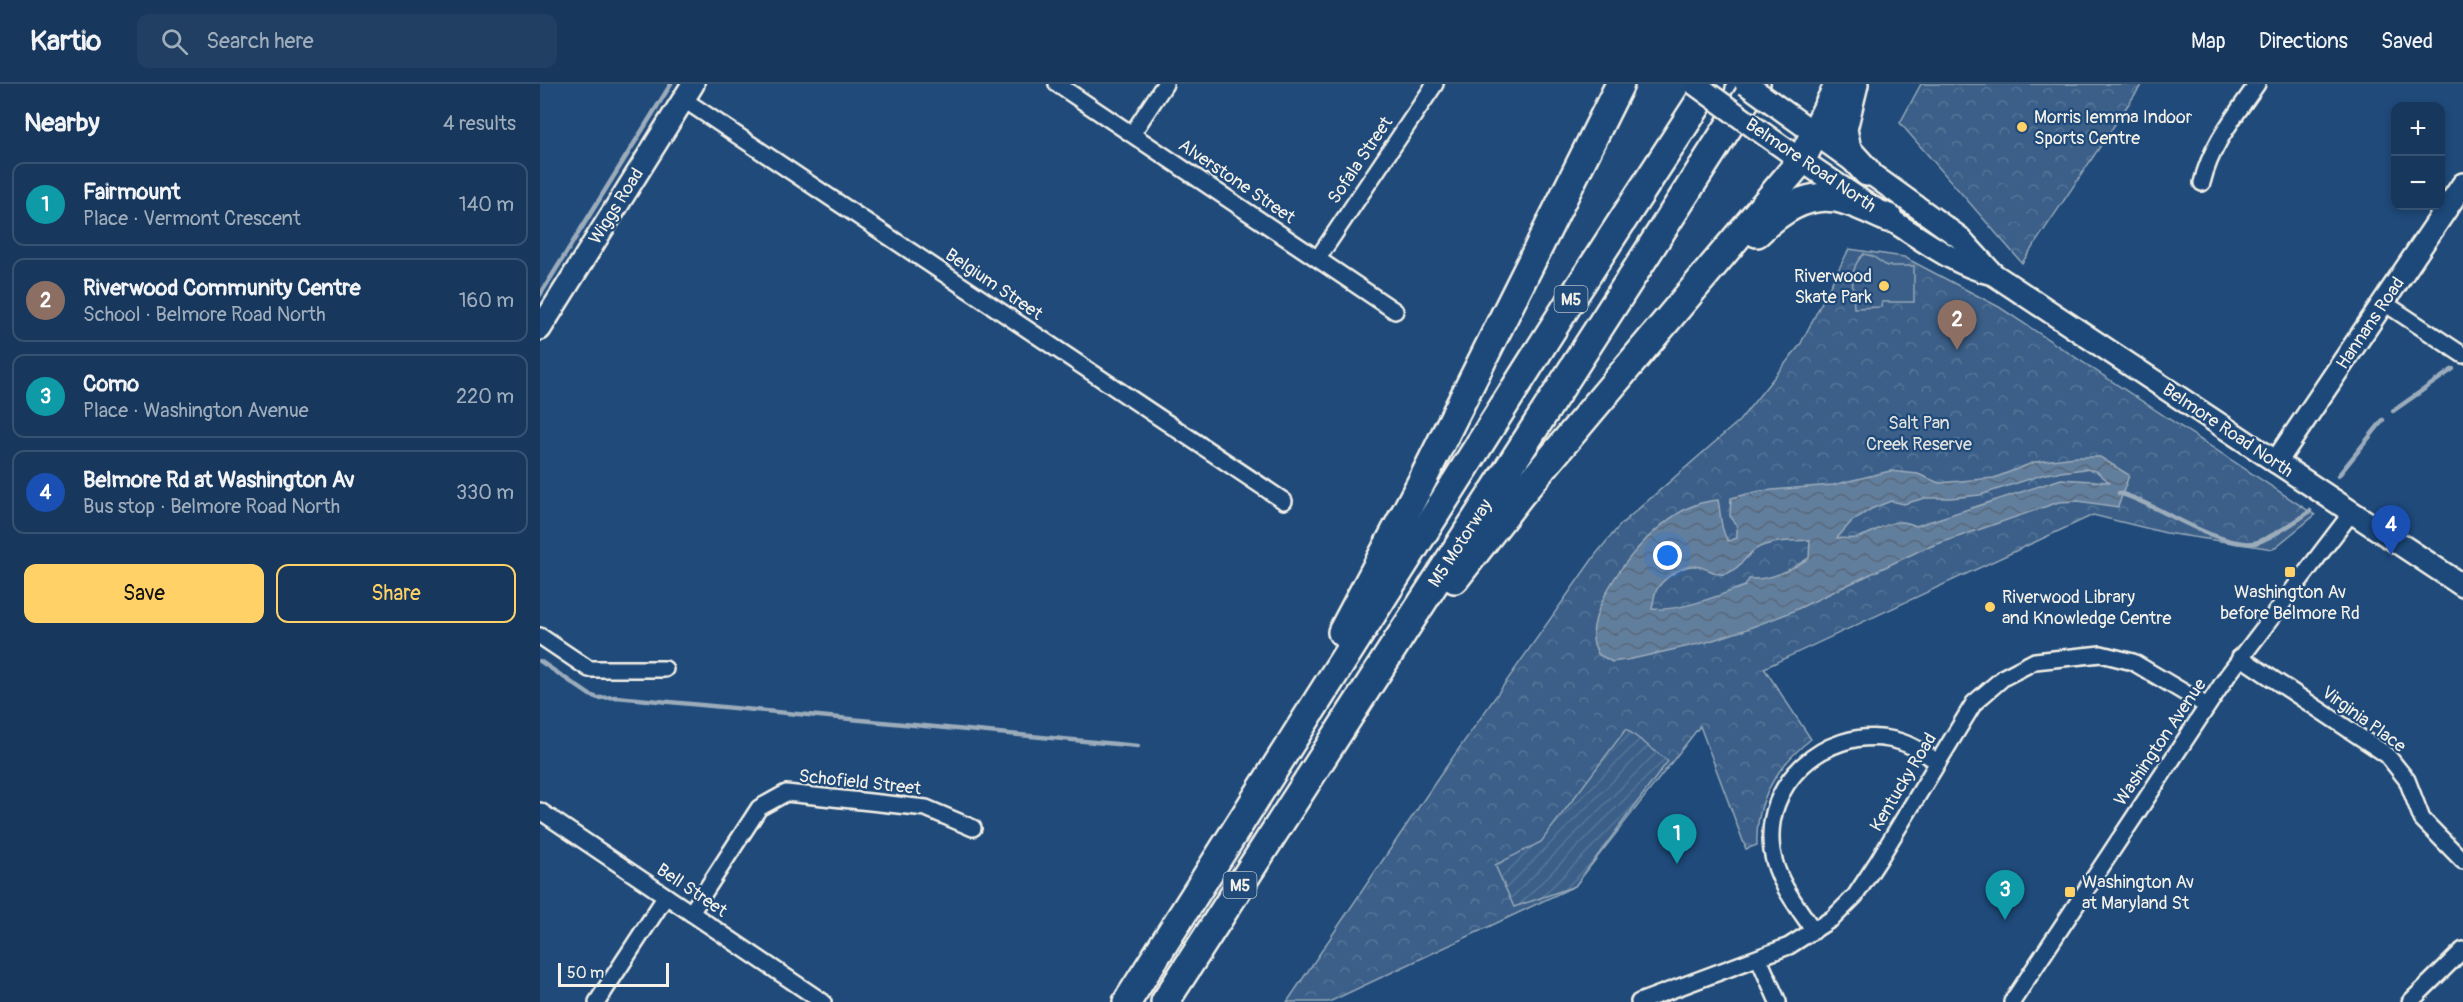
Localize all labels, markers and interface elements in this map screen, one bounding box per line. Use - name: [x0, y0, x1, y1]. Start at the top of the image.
- search box: [137, 14, 557, 68]
- text: Kartio: [30, 24, 101, 59]
- icon: search: [158, 25, 191, 58]
- text: Search here: [206, 27, 314, 55]
- text: Map: [2191, 28, 2226, 55]
- text: Directions: [2259, 28, 2348, 55]
- text: Saved: [2381, 28, 2433, 55]
- map controls: [2391, 102, 2445, 210]
- button: +: [2391, 102, 2445, 156]
- place label: Morris Iemma Indoor Sports Centre: [2034, 106, 2193, 150]
- text: Nearby: [24, 107, 100, 139]
- text: 4 results: [443, 111, 516, 136]
- street label: Sofala Street: [1323, 112, 1398, 208]
- street label: Belmore Road North: [1741, 113, 1881, 218]
- marker: Morris Iemma Indoor Sports Centre: [2015, 120, 2029, 134]
- street label: Alverstone Street: [1174, 134, 1300, 229]
- button: −: [2391, 156, 2445, 210]
- street label: Wiggs Road: [584, 164, 649, 249]
- text: Fairmount: [83, 178, 180, 206]
- text: 1: [42, 192, 49, 217]
- text: 140 m: [459, 192, 514, 217]
- text: Place · Vermont Crescent: [83, 206, 301, 231]
- street label: Belgium Street: [941, 243, 1048, 326]
- place label: Riverwood Skate Park: [1794, 265, 1872, 309]
- street label: Hannans Road: [2331, 273, 2410, 374]
- text: Riverwood Community Centre: [83, 274, 361, 302]
- marker: Riverwood Skate Park: [1877, 279, 1891, 293]
- road number: M5: [1554, 286, 1588, 312]
- text: 2: [40, 288, 51, 313]
- text: 160 m: [459, 288, 514, 313]
- pin: 2: [1938, 300, 1976, 350]
- text: School · Belmore Road North: [83, 302, 326, 327]
- text: Como: [83, 370, 139, 398]
- street label: Belmore Road North: [2158, 378, 2298, 483]
- text: 3: [40, 384, 51, 409]
- text: 220 m: [456, 384, 514, 409]
- text: Place · Washington Avenue: [83, 398, 309, 423]
- park label: Salt Pan Creek Reserve: [1866, 412, 1972, 456]
- text: Belmore Rd at Washington Av: [83, 466, 355, 494]
- text: 4: [40, 480, 51, 505]
- text: 330 m: [456, 480, 514, 505]
- text: Bus stop · Belmore Road North: [83, 494, 340, 519]
- street label: M5 Motorway: [1423, 494, 1498, 592]
- pin: 4: [2372, 506, 2410, 555]
- your location: [1653, 541, 1682, 570]
- button: Save: [24, 564, 264, 623]
- button: Share: [276, 564, 516, 623]
- marker: Washington Av before Belmore Rd: [2283, 565, 2297, 579]
- place label: Washington Av before Belmore Rd: [2220, 581, 2360, 625]
- place label: Riverwood Library and Knowledge Centre: [2002, 586, 2171, 630]
- marker: Riverwood Library and Knowledge Centre: [1983, 600, 1997, 614]
- street label: Washington Avenue: [2109, 674, 2212, 810]
- street label: Virginia Place: [2317, 681, 2411, 758]
- street label: Kentucky Road: [1865, 729, 1942, 836]
- street label: Schofield Street: [798, 765, 923, 800]
- pin: 1: [1658, 814, 1696, 864]
- street label: Bell Street: [652, 858, 732, 923]
- pin: 3: [1986, 870, 2024, 920]
- place label: Washington Av at Maryland St: [2082, 871, 2194, 915]
- road number: M5: [1224, 872, 1256, 898]
- marker: Washington Av at Maryland St: [2063, 885, 2077, 899]
- scale bar: [558, 960, 669, 988]
- text: 50 m: [567, 963, 604, 983]

